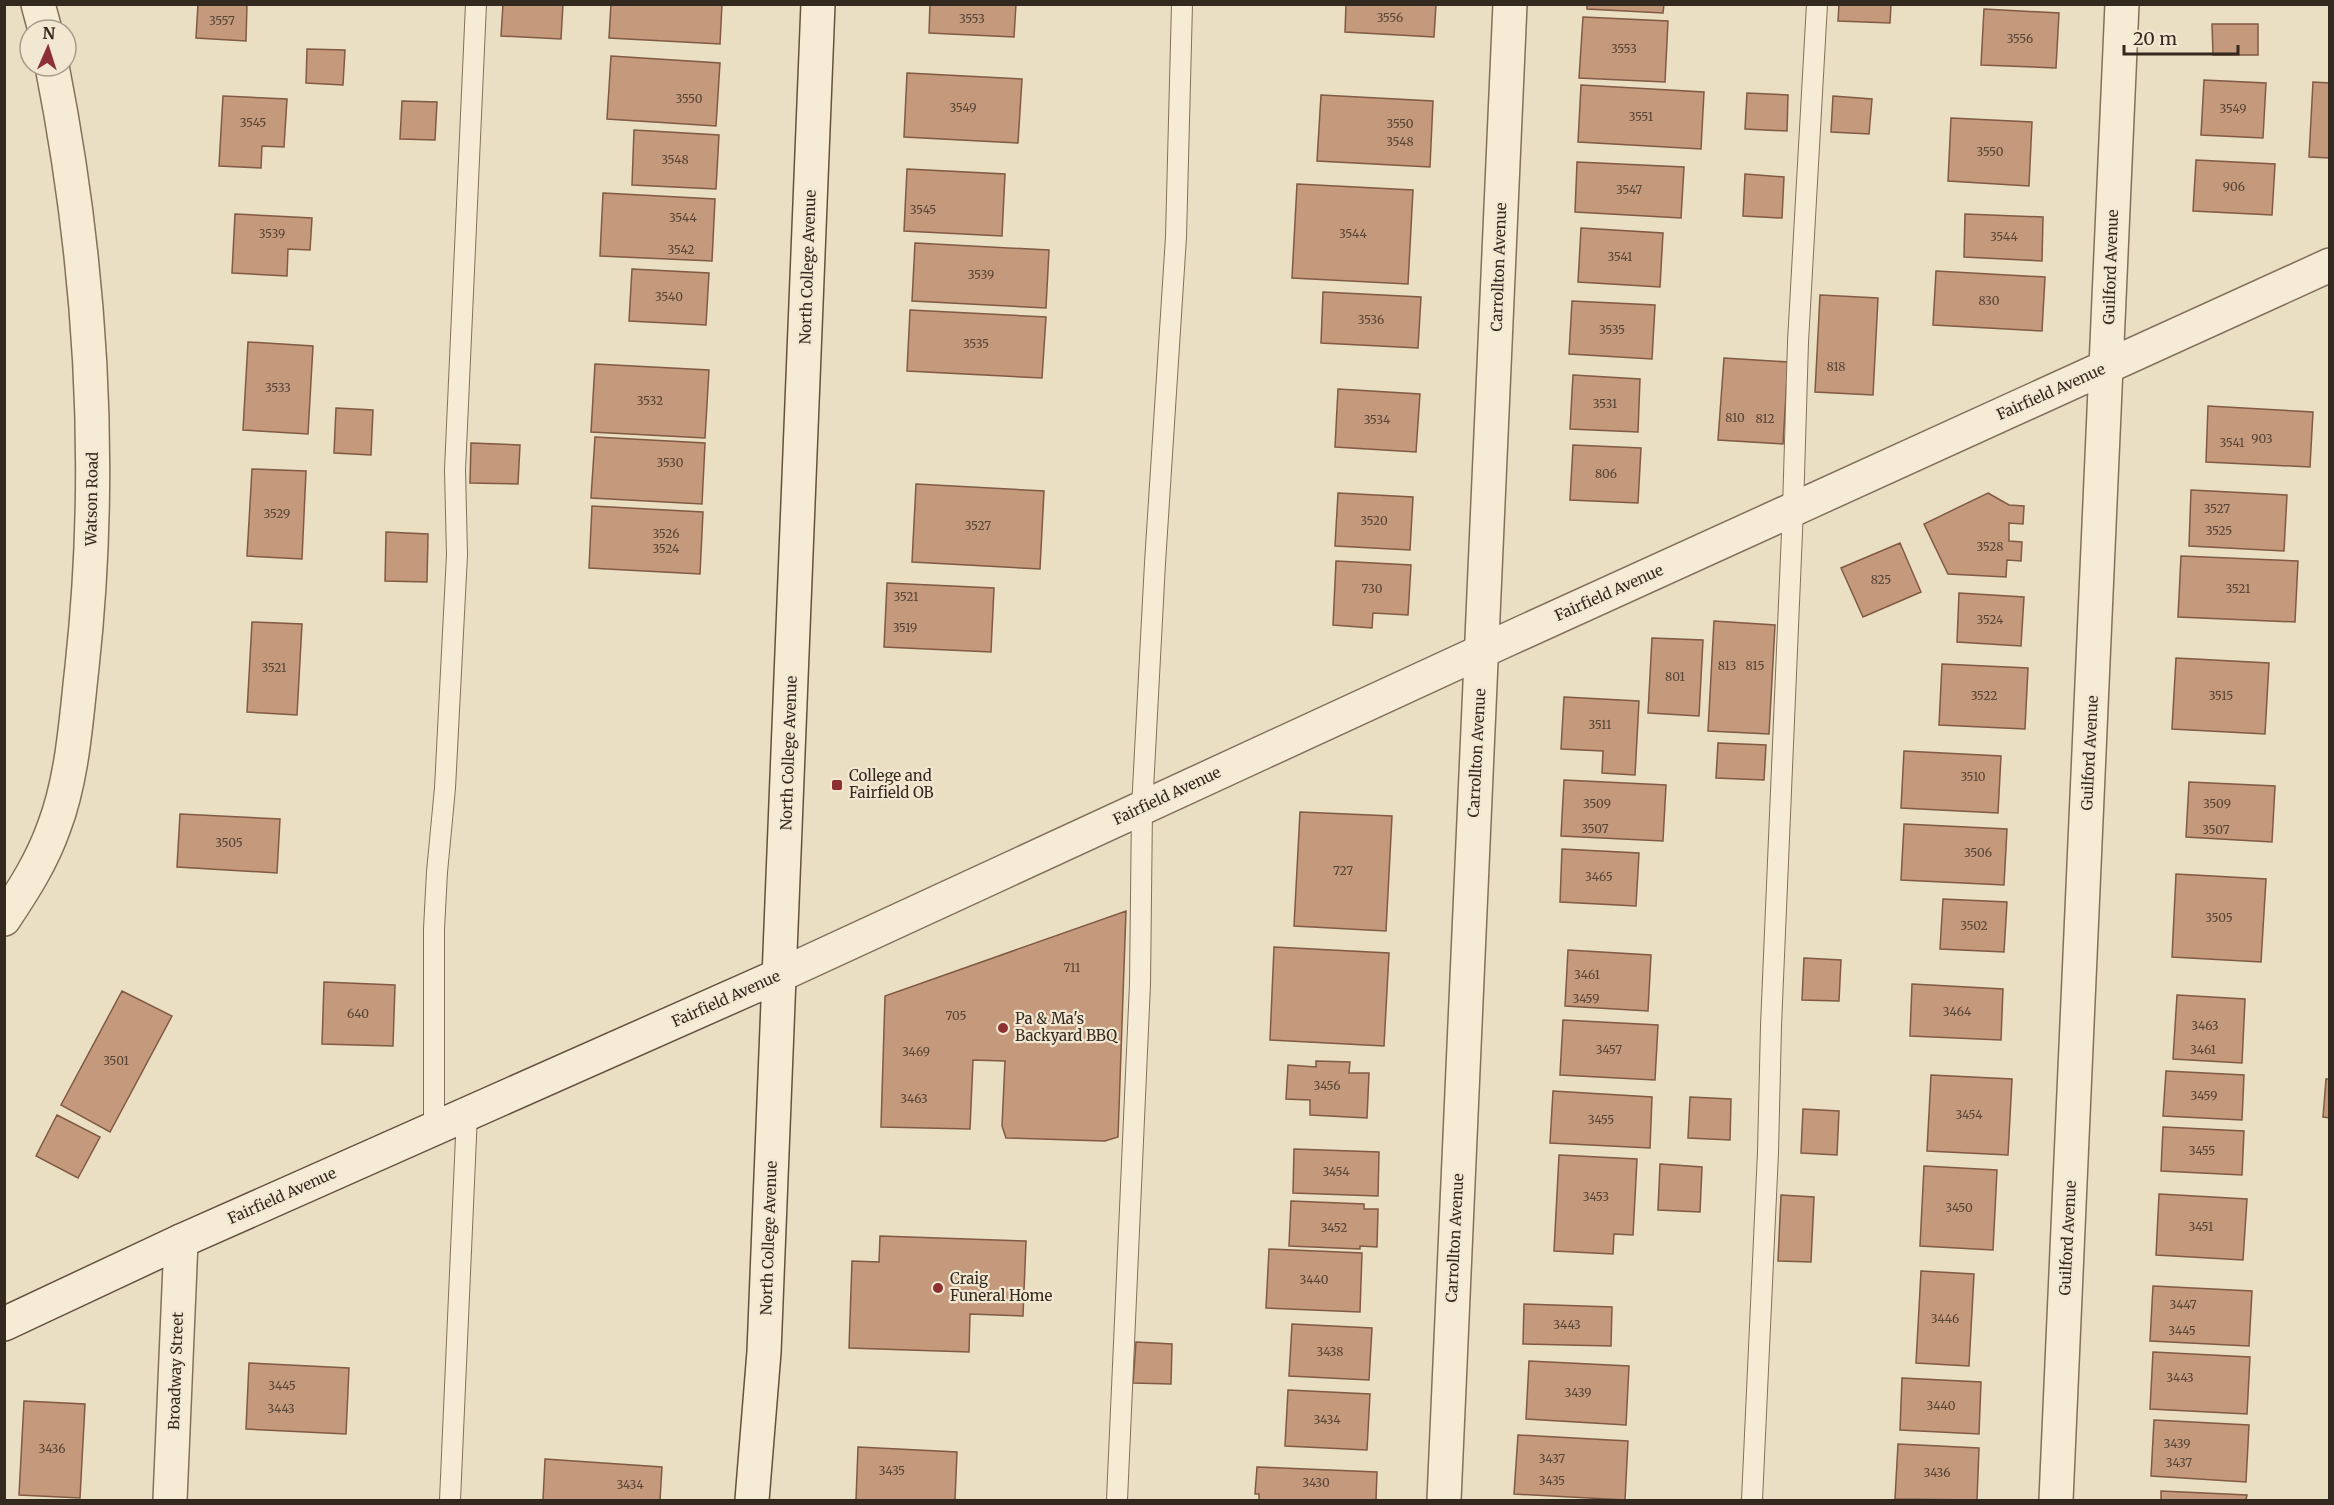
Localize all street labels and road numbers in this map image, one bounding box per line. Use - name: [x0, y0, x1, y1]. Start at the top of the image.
- street label: North College Avenue: [795, 189, 820, 345]
- street label: Carrollton Avenue: [1487, 202, 1510, 332]
- street label: Guilford Avenue: [2099, 209, 2122, 325]
- street label: Fairfield Avenue: [1994, 359, 2108, 424]
- street label: Watson Road: [81, 452, 102, 547]
- street label: Fairfield Avenue: [1552, 560, 1666, 625]
- street label: North College Avenue: [776, 675, 801, 831]
- street label: Carrollton Avenue: [1464, 688, 1489, 818]
- street label: Guilford Avenue: [2077, 695, 2102, 811]
- street label: Fairfield Avenue: [1110, 762, 1224, 829]
- street label: Fairfield Avenue: [669, 966, 783, 1031]
- street label: North College Avenue: [756, 1160, 781, 1316]
- street label: Fairfield Avenue: [225, 1163, 339, 1228]
- street label: Carrollton Avenue: [1442, 1173, 1467, 1303]
- street label: Guilford Avenue: [2055, 1180, 2080, 1296]
- street label: Broadway Street: [164, 1312, 187, 1430]

